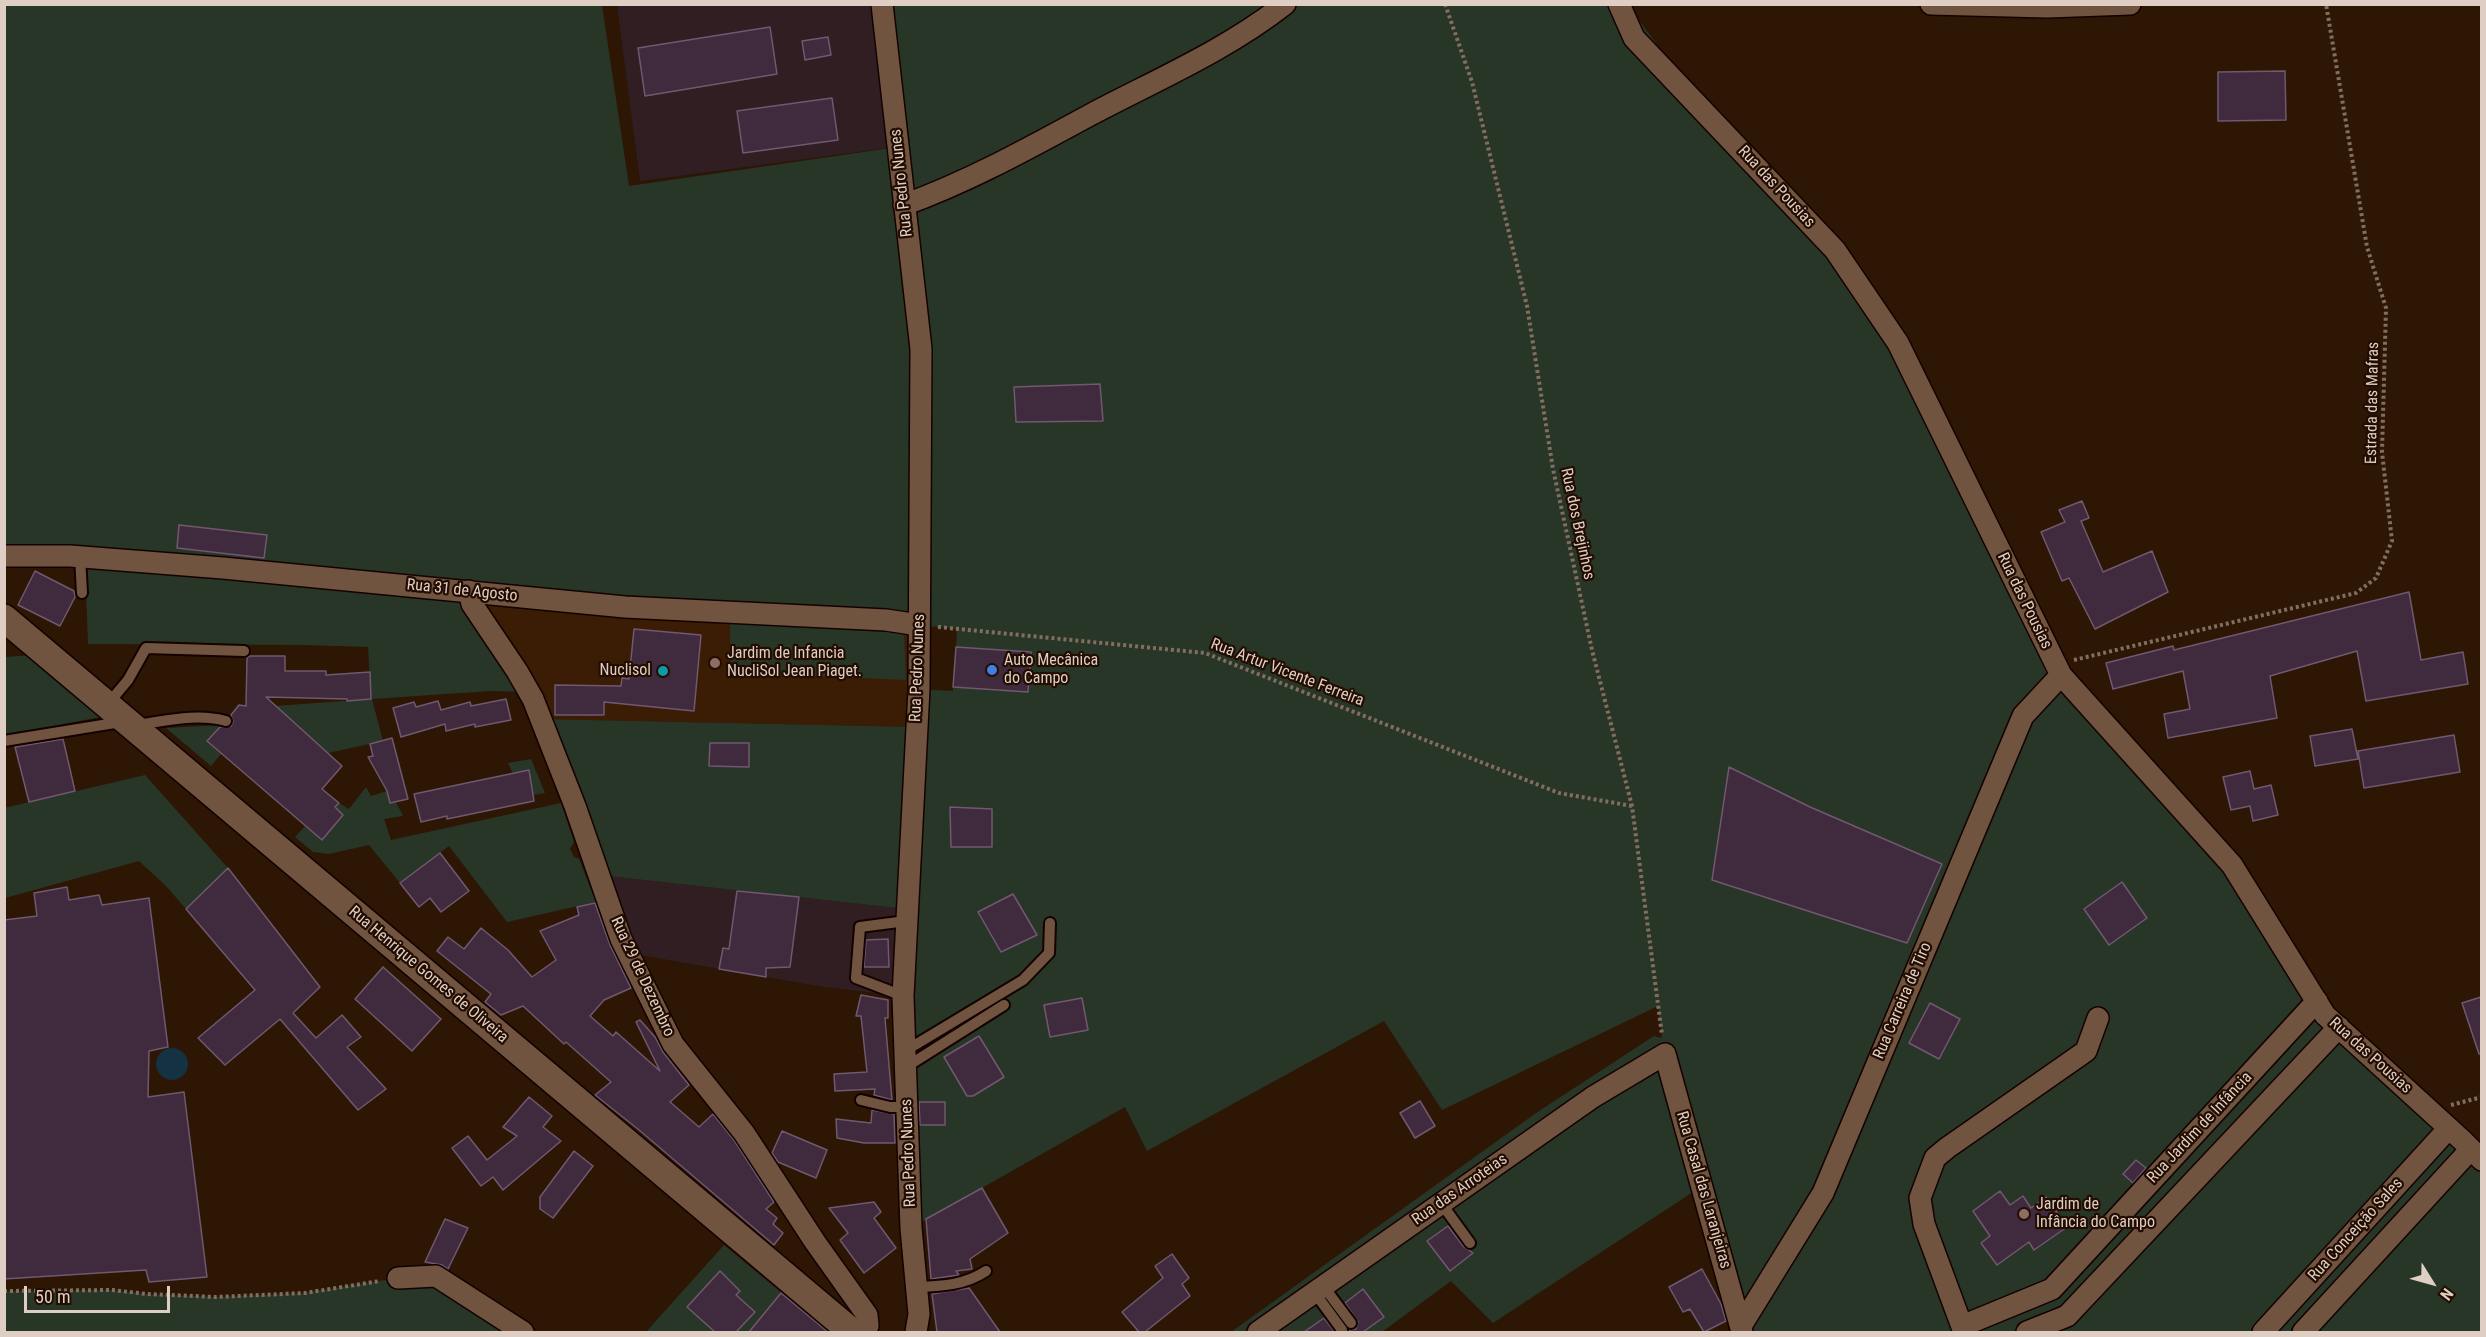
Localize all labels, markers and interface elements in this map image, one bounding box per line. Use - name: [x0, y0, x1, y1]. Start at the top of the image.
- street label: Rua Pedro Nunes: [887, 128, 917, 238]
- street label: Rua das Pousias: [1733, 142, 1819, 232]
- street label: Estrada das Mafras: [2362, 342, 2384, 464]
- street label: Rua dos Brejinhos: [1556, 466, 1598, 582]
- street label: Rua das Pousias: [1992, 550, 2056, 652]
- street label: Rua 31 de Agosto: [406, 576, 518, 606]
- street label: Rua Pedro Nunes: [907, 614, 929, 722]
- street label: Rua Artur Vicente Ferreira: [1208, 635, 1366, 711]
- place label: Jardim de Infancia NucliSol Jean Piaget.: [727, 644, 862, 682]
- place label: Auto Mecânica do Campo: [1004, 651, 1098, 689]
- marker: Jardim de Infancia NucliSol Jean Piaget.: [708, 656, 722, 670]
- place label: Nuclisol: [600, 661, 651, 681]
- marker: Auto Mecânica do Campo: [985, 663, 999, 677]
- marker: Nuclisol: [656, 664, 670, 678]
- street label: Rua Henrique Gomes de Oliveira: [344, 903, 512, 1047]
- street label: Rua 29 de Dezembro: [606, 914, 678, 1040]
- street label: Rua Carreira de Tiro: [1870, 940, 1936, 1062]
- street label: Rua das Pousias: [2325, 1014, 2415, 1098]
- street label: Rua Jardim de Infância: [2144, 1068, 2256, 1188]
- street label: Rua Pedro Nunes: [898, 1099, 920, 1207]
- street label: Rua Casal das Laranjeiras: [1671, 1109, 1735, 1271]
- street label: Rua das Arroteias: [1409, 1150, 1511, 1230]
- street label: Rua Conceição Sales: [2305, 1174, 2407, 1286]
- place label: Jardim de Infância do Campo: [2036, 1195, 2155, 1233]
- marker: Jardim de Infância do Campo: [2017, 1207, 2031, 1221]
- north arrow: [2402, 1253, 2462, 1313]
- scale bar: [27, 1274, 172, 1312]
- text: N: [2436, 1284, 2457, 1304]
- text: 50 m: [35, 1286, 70, 1307]

